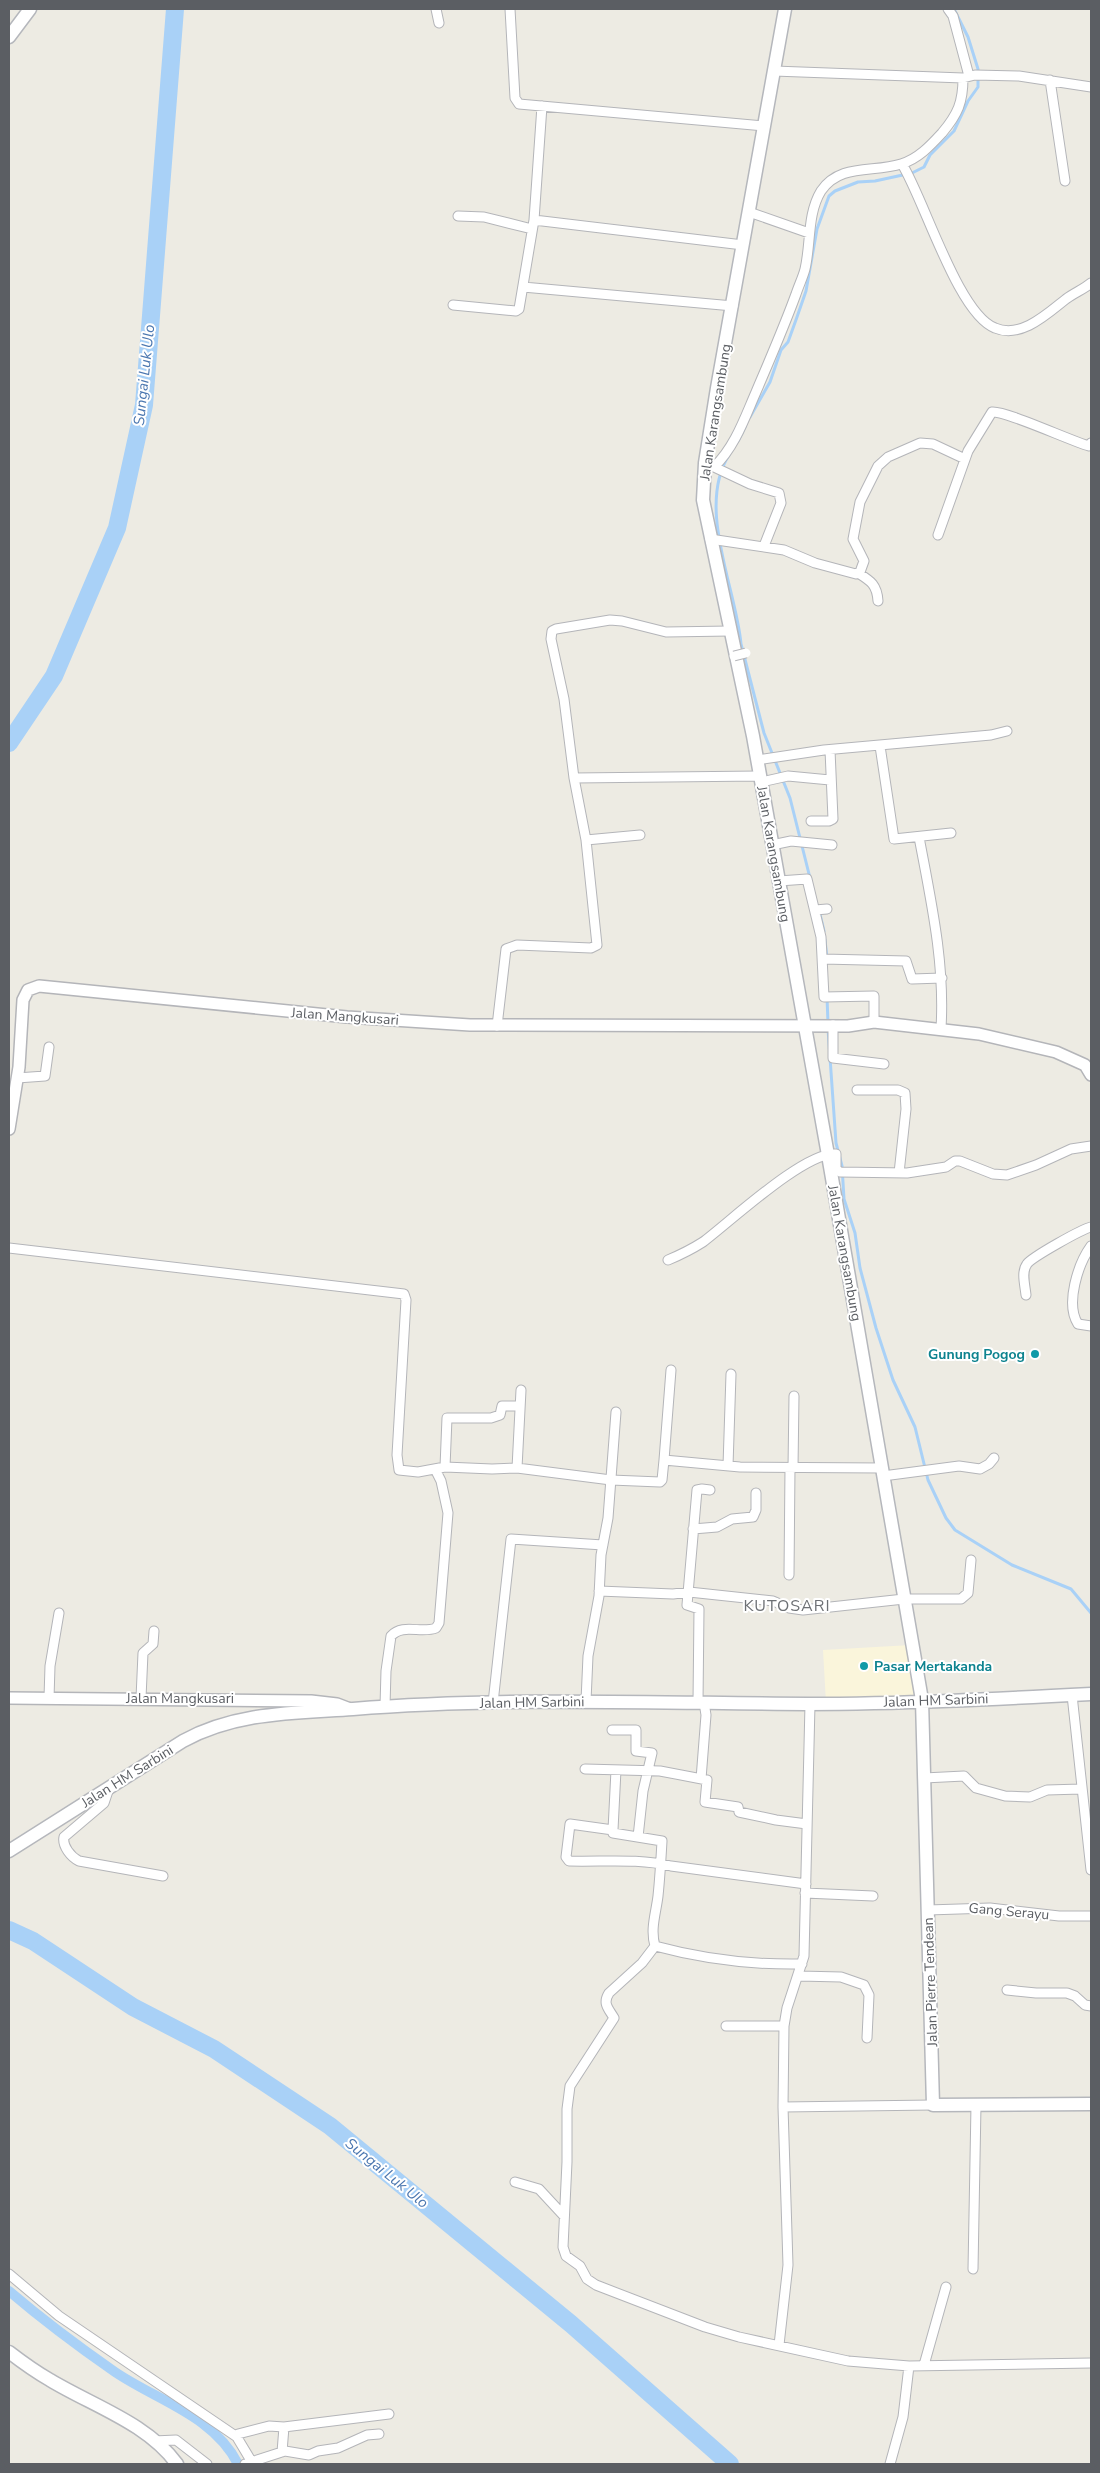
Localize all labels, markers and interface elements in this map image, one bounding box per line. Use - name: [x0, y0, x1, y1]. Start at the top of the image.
- water label: Sungai Luk Ulo: [129, 323, 159, 427]
- street label: Jalan Karangsambung: [695, 342, 736, 483]
- street label: Jalan Karangsambung: [752, 783, 795, 924]
- street label: Jalan Mangkusari: [289, 1003, 399, 1030]
- street label: Jalan Karangsambung: [823, 1182, 866, 1323]
- place label: Gunung Pogog: [928, 1345, 1025, 1364]
- marker: Gunung Pogog: [1029, 1348, 1041, 1360]
- district label: KUTOSARI: [744, 1595, 830, 1617]
- place label: Pasar Mertakanda: [874, 1657, 992, 1676]
- marker: Pasar Mertakanda: [858, 1660, 870, 1672]
- street label: Jalan Mangkusari: [125, 1689, 234, 1708]
- street label: Jalan HM Sarbini: [882, 1689, 989, 1712]
- street label: Jalan HM Sarbini: [478, 1692, 585, 1713]
- street label: Jalan HM Sarbini: [77, 1741, 177, 1813]
- street label: Gang Serayu: [968, 1899, 1050, 1924]
- street label: Jalan Pierre Tendean: [919, 1917, 942, 2048]
- water label: Sungai Luk Ulo: [341, 2133, 433, 2213]

